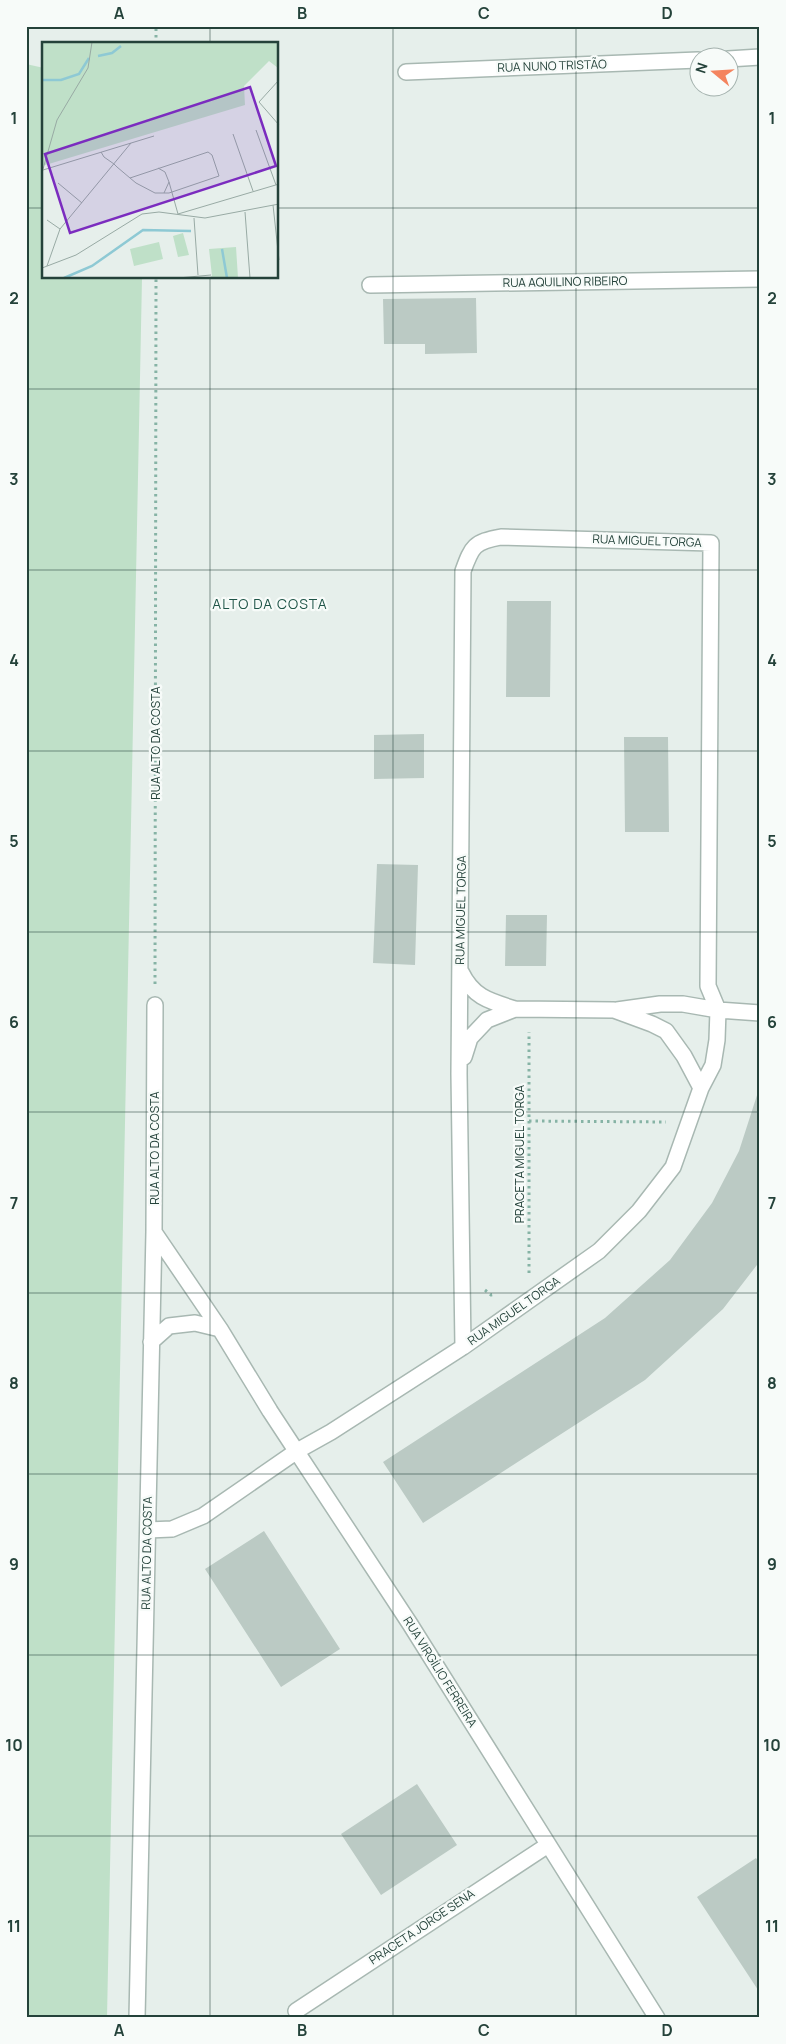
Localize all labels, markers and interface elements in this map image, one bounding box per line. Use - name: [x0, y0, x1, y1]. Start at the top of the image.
- text: A: [114, 2, 125, 24]
- text: B: [297, 2, 307, 24]
- text: C: [478, 2, 490, 24]
- text: D: [661, 2, 673, 24]
- inset map: [42, 42, 279, 279]
- north arrow: [688, 48, 738, 98]
- street label: RUA NUNO TRISTÃO: [497, 55, 607, 76]
- text: N: [691, 60, 712, 76]
- text: 1: [10, 107, 18, 129]
- text: 1: [768, 107, 776, 129]
- street label: RUA AQUILINO RIBEIRO: [502, 272, 628, 291]
- text: 2: [9, 287, 19, 309]
- text: 2: [767, 287, 777, 309]
- text: 3: [9, 468, 19, 490]
- text: 3: [767, 468, 777, 490]
- street label: RUA MIGUEL TORGA: [592, 530, 702, 551]
- district label: ALTO DA COSTA: [212, 594, 328, 613]
- text: 4: [9, 649, 19, 671]
- text: 4: [767, 649, 777, 671]
- street label: RUA ALTO DA COSTA: [147, 686, 164, 800]
- text: 5: [9, 830, 19, 852]
- text: 5: [767, 830, 777, 852]
- street label: RUA MIGUEL TORGA: [451, 855, 470, 965]
- text: 6: [9, 1011, 19, 1033]
- text: 6: [767, 1011, 777, 1033]
- street label: PRACETA MIGUEL TORGA: [511, 1084, 528, 1223]
- street label: RUA ALTO DA COSTA: [146, 1091, 163, 1205]
- text: 7: [10, 1192, 18, 1214]
- text: 7: [768, 1192, 776, 1214]
- street label: RUA MIGUEL TORGA: [464, 1272, 564, 1349]
- text: 8: [9, 1372, 19, 1394]
- text: 8: [767, 1372, 777, 1394]
- street label: RUA ALTO DA COSTA: [137, 1496, 156, 1610]
- text: 9: [9, 1553, 19, 1575]
- text: 9: [767, 1553, 777, 1575]
- street label: RUA VIRGÍLIO FERREIRA: [399, 1613, 482, 1731]
- text: 10: [5, 1734, 23, 1756]
- text: 10: [763, 1734, 781, 1756]
- street label: PRACETA JORGE SENA: [366, 1885, 478, 1968]
- text: 11: [7, 1915, 21, 1937]
- text: 11: [765, 1915, 779, 1937]
- text: A: [114, 2019, 125, 2041]
- text: B: [297, 2019, 307, 2041]
- text: C: [478, 2019, 490, 2041]
- text: D: [661, 2019, 673, 2041]

